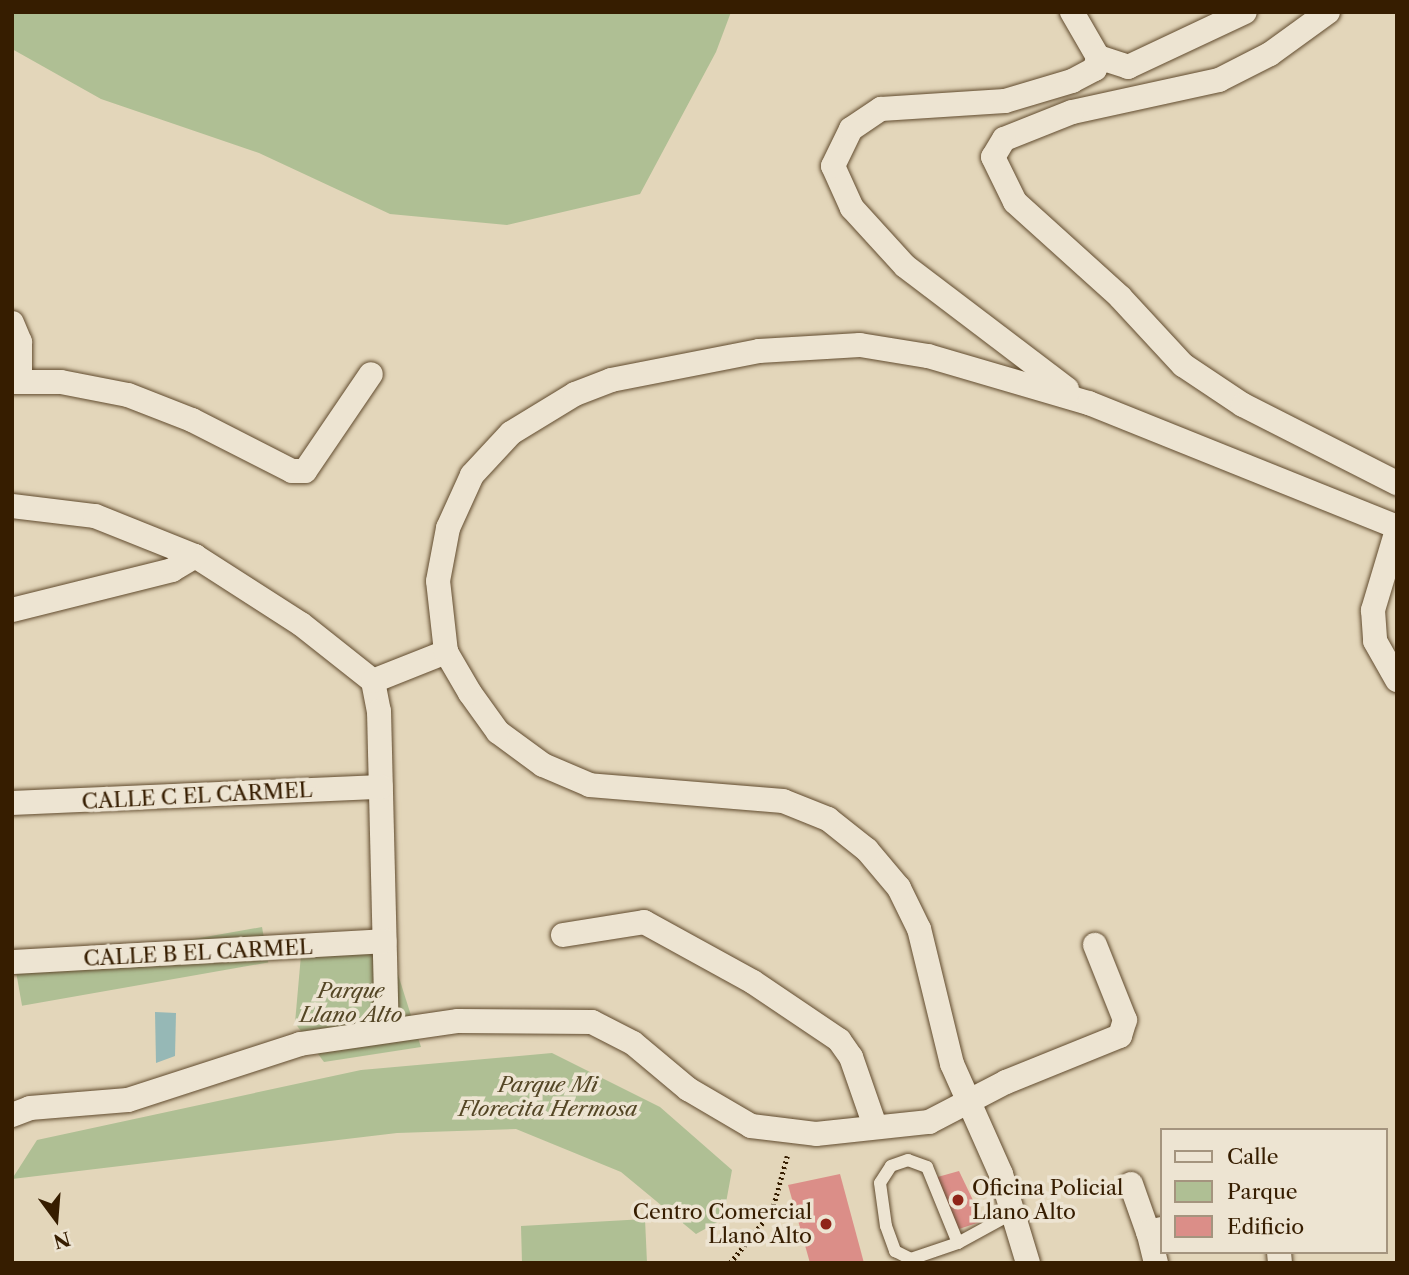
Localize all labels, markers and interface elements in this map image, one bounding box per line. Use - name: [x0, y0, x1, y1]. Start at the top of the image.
- street label: CALLE C EL CARMEL: [81, 777, 313, 815]
- street label: CALLE B EL CARMEL: [83, 934, 313, 972]
- park label: Parque Llano Alto: [300, 978, 402, 1028]
- park label: Parque Mi Florecita Hermosa: [459, 1072, 637, 1122]
- legend: [1160, 1128, 1388, 1254]
- text: Calle: [1227, 1144, 1279, 1169]
- place label: Oficina Policial Llano Alto: [972, 1175, 1124, 1225]
- text: Parque: [1227, 1179, 1298, 1204]
- north arrow: [21, 1184, 91, 1254]
- marker: Oficina Policial Llano Alto: [950, 1192, 966, 1208]
- place label: Centro Comercial Llano Alto: [633, 1199, 812, 1249]
- text: Edificio: [1227, 1214, 1304, 1239]
- marker: Centro Comercial Llano Alto: [818, 1216, 834, 1232]
- text: N: [51, 1226, 73, 1253]

